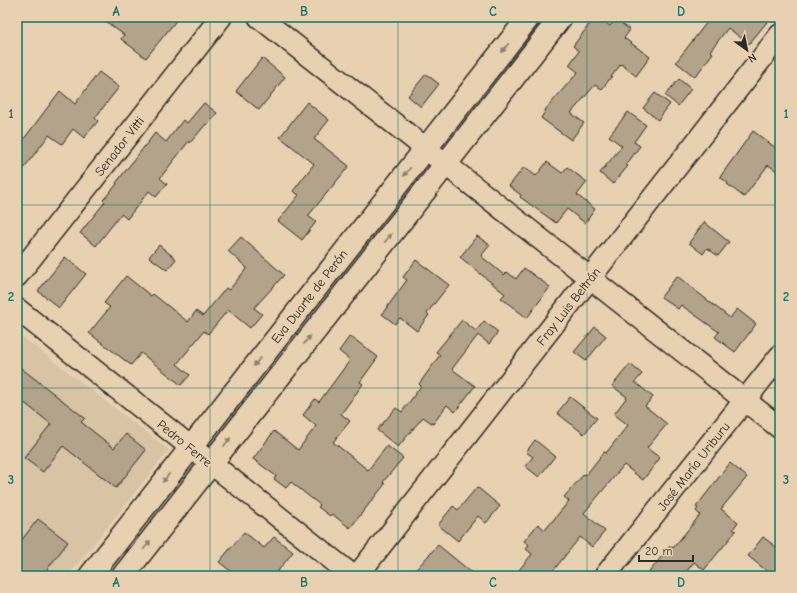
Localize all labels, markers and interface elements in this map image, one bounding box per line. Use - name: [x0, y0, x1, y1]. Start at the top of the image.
- text: A: [112, 4, 120, 19]
- text: B: [300, 4, 308, 19]
- text: C: [489, 4, 497, 19]
- text: D: [677, 4, 685, 19]
- north arrow: [727, 30, 767, 70]
- one-way arrow: [500, 42, 509, 53]
- text: N: [746, 51, 759, 65]
- text: 1: [8, 106, 14, 121]
- text: 1: [783, 106, 789, 121]
- street label: Senador Vitti: [92, 114, 147, 179]
- one-way arrow: [403, 166, 411, 177]
- one-way arrow: [384, 233, 392, 244]
- street label: Eva Duarte de Perón: [268, 246, 351, 346]
- street label: Fray Luis Beltrán: [533, 264, 603, 348]
- text: 2: [8, 289, 14, 304]
- text: 2: [783, 289, 789, 304]
- one-way arrow: [303, 335, 312, 346]
- one-way arrow: [253, 356, 262, 367]
- street label: Pedro Ferre: [154, 417, 215, 470]
- street label: José María Uriburu: [654, 419, 733, 514]
- one-way arrow: [222, 437, 231, 448]
- text: 3: [8, 472, 14, 487]
- one-way arrow: [162, 472, 171, 483]
- text: 3: [783, 472, 789, 487]
- scale bar: [639, 537, 693, 563]
- one-way arrow: [143, 540, 151, 551]
- text: 20 m: [645, 544, 673, 558]
- text: A: [112, 575, 120, 590]
- text: B: [300, 575, 308, 590]
- text: C: [489, 575, 497, 590]
- text: D: [677, 575, 685, 590]

